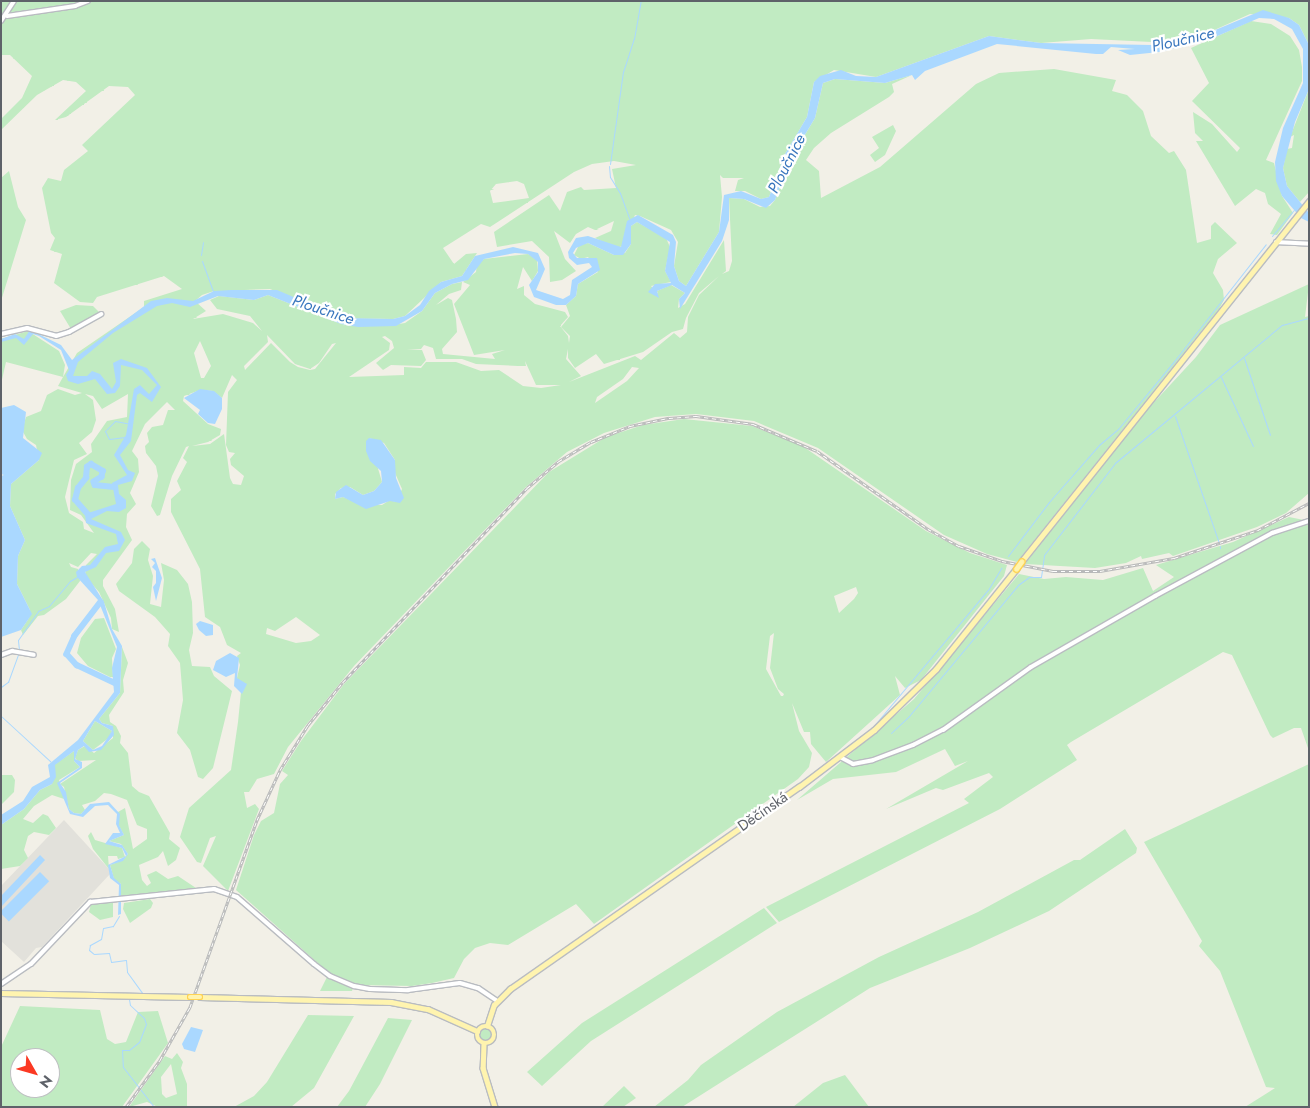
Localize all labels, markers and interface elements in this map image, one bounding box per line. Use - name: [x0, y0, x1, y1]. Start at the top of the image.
- water label: Ploučnice: [1150, 23, 1216, 57]
- water label: Ploučnice: [764, 131, 810, 197]
- water label: Ploučnice: [290, 291, 356, 329]
- street label: Děčínská: [735, 788, 791, 836]
- north arrow: [10, 1048, 60, 1098]
- text: N: [35, 1071, 57, 1092]

